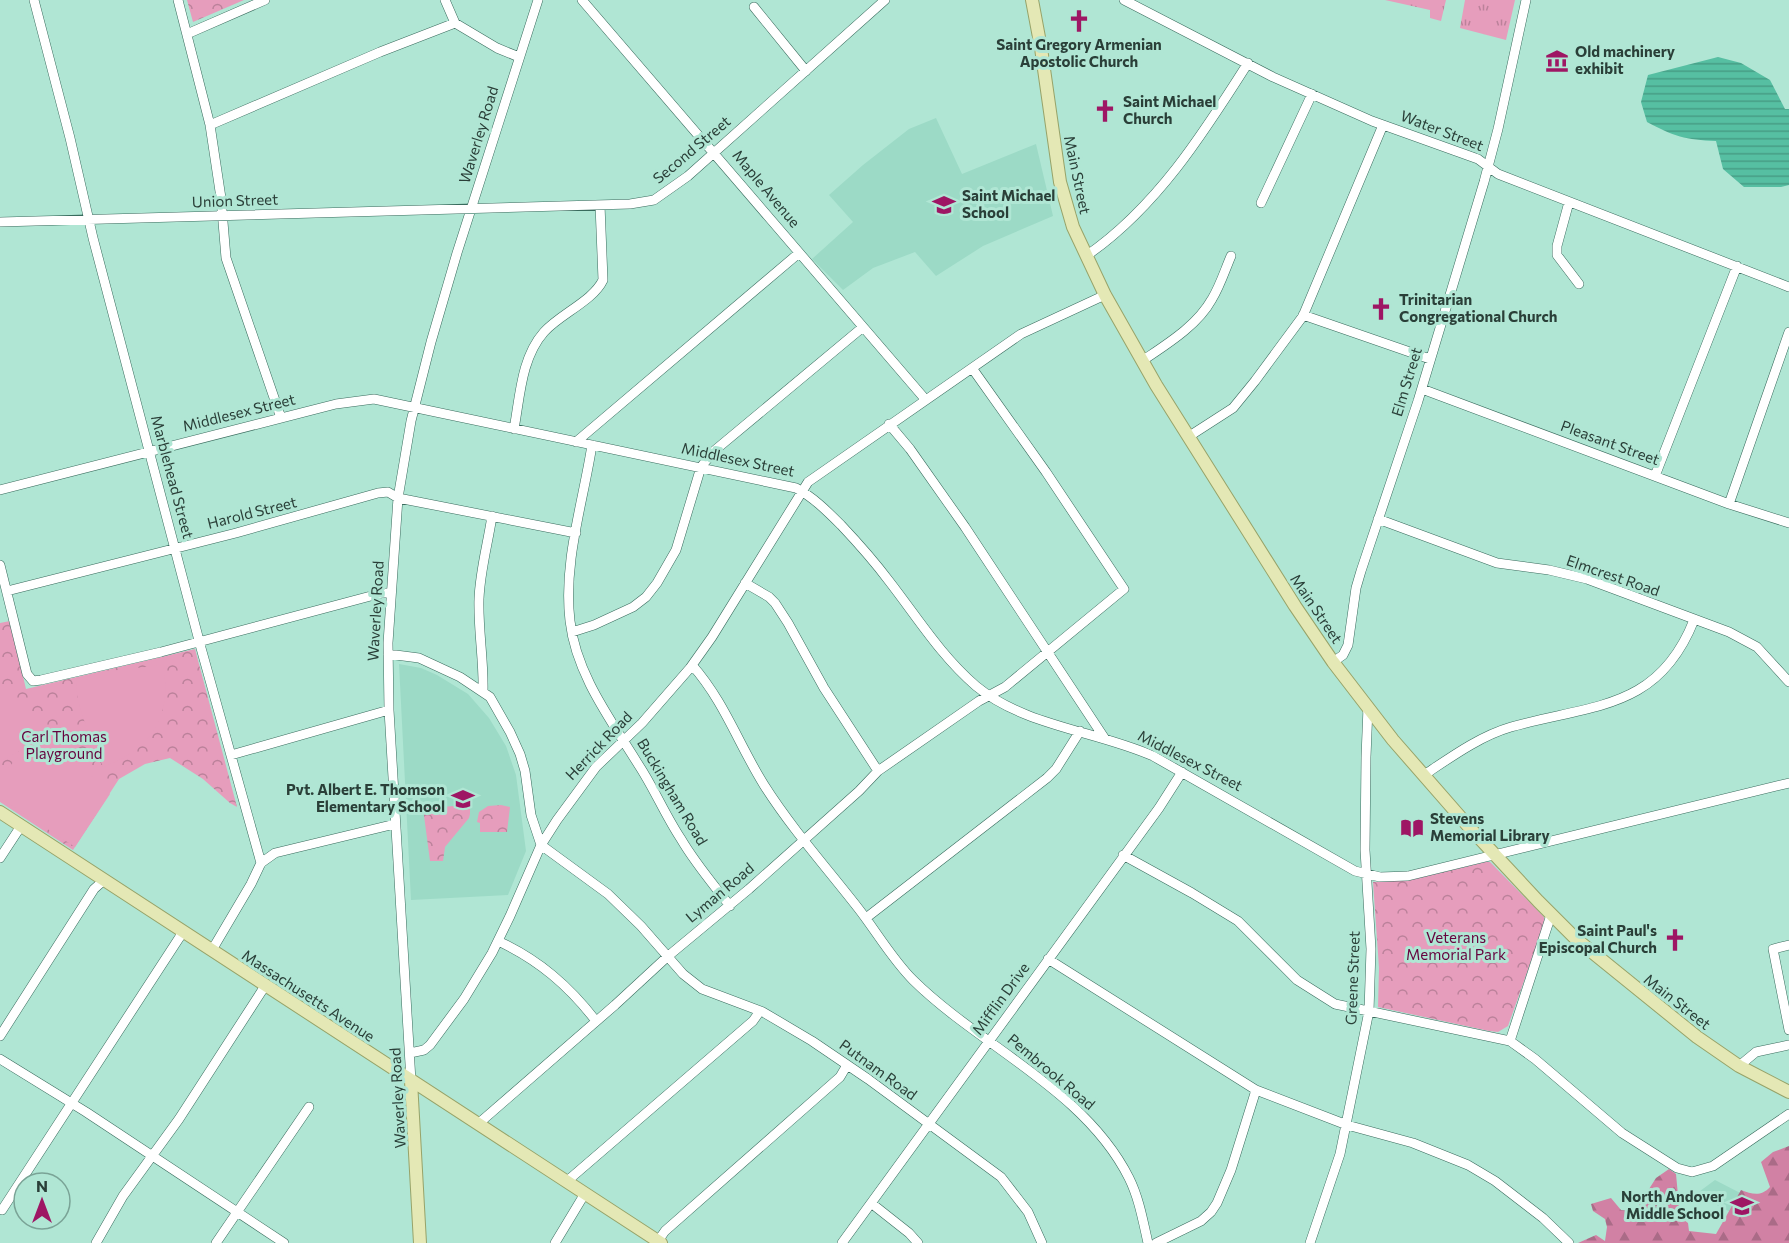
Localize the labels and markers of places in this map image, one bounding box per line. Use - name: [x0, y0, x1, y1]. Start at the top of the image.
- church icon: Saint Gregory Armenian Apostolic Church: [1066, 8, 1092, 34]
- place label: Saint Gregory Armenian Apostolic Church: [996, 35, 1162, 70]
- place label: Old machinery exhibit: [1575, 42, 1676, 77]
- museum icon: Old machinery exhibit: [1544, 48, 1570, 74]
- place label: Saint Michael Church: [1123, 92, 1216, 127]
- church icon: Saint Michael Church: [1092, 98, 1118, 124]
- place label: Saint Michael School: [962, 186, 1055, 221]
- school or university icon: Saint Michael School: [931, 192, 957, 218]
- place label: Trinitarian Congregational Church: [1399, 290, 1558, 325]
- church icon: Trinitarian Congregational Church: [1368, 296, 1394, 322]
- place label: Pvt. Albert E. Thomson Elementary School: [286, 780, 445, 815]
- school or university icon: Pvt. Albert E. Thomson Elementary School: [450, 786, 476, 812]
- place label: Stevens Memorial Library: [1430, 809, 1550, 844]
- library icon: Stevens Memorial Library: [1399, 815, 1425, 841]
- place label: Saint Paul's Episcopal Church: [1539, 921, 1657, 956]
- church icon: Saint Paul's Episcopal Church: [1662, 927, 1688, 953]
- place label: North Andover Middle School: [1621, 1187, 1724, 1222]
- school or university icon: North Andover Middle School: [1729, 1193, 1755, 1219]

